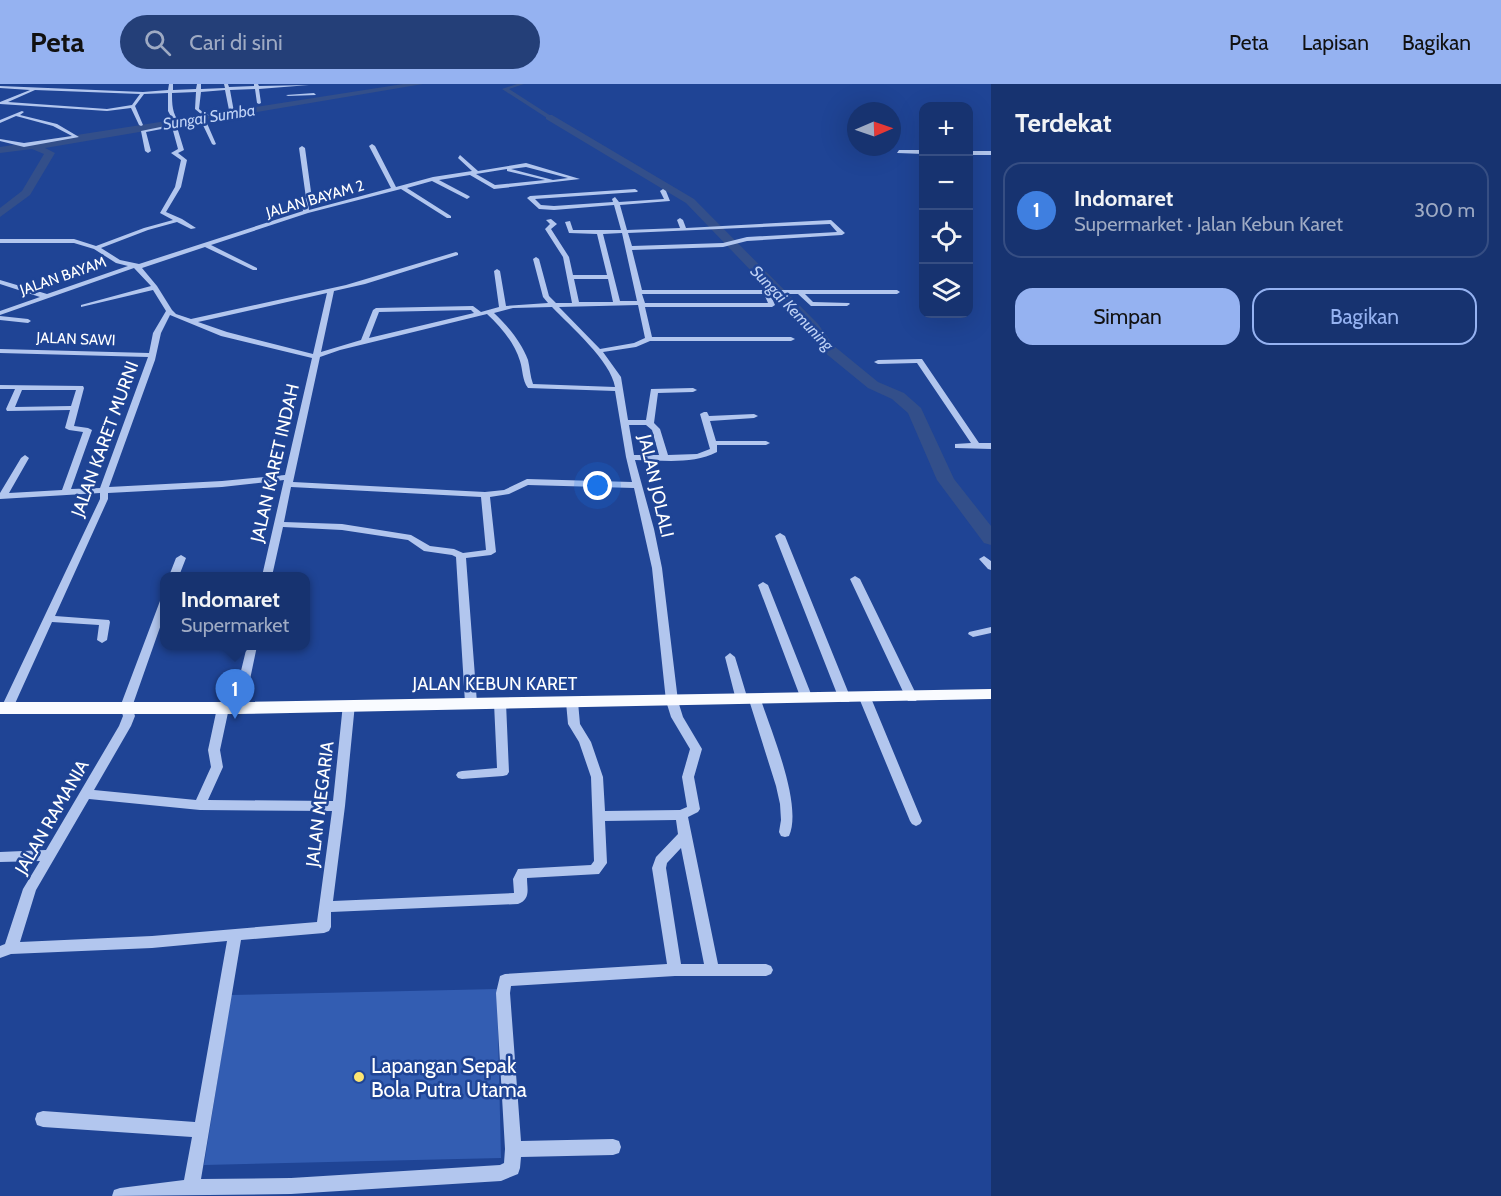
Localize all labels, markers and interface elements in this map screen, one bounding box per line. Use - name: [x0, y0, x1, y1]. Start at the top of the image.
- search box: [120, 15, 540, 69]
- text: Peta: [30, 25, 84, 59]
- icon: search: [141, 26, 174, 59]
- text: Cari di sini: [189, 29, 283, 56]
- text: Peta: [1229, 30, 1269, 55]
- text: Lapisan: [1302, 30, 1369, 55]
- text: Bagikan: [1402, 30, 1471, 55]
- water label: Sungai Sumba: [161, 100, 257, 134]
- north arrow: [847, 102, 901, 156]
- map controls: [919, 102, 973, 318]
- button: +: [919, 102, 973, 156]
- text: Terdekat: [1015, 107, 1112, 139]
- button: −: [919, 156, 973, 210]
- street label: JALAN BAYAM 2: [263, 176, 366, 222]
- text: Indomaret: [1074, 185, 1173, 212]
- text: 1: [1033, 198, 1040, 222]
- text: 300 m: [1414, 198, 1475, 222]
- button: locate: [919, 210, 973, 264]
- text: Supermarket · Jalan Kebun Karet: [1074, 212, 1343, 236]
- street label: JALAN BAYAM: [17, 253, 108, 299]
- water label: Sungai Kemuning: [747, 262, 838, 355]
- button: layers: [919, 264, 973, 318]
- button: Simpan: [1015, 288, 1240, 345]
- button: Bagikan: [1252, 288, 1477, 345]
- street label: JALAN SAWI: [35, 329, 116, 349]
- street label: JALAN KARET MURNI: [66, 358, 143, 521]
- street label: JALAN KARET INDAH: [246, 382, 304, 545]
- street label: JALAN JOLALI: [633, 432, 678, 539]
- your location: [583, 471, 612, 500]
- popup: [160, 572, 310, 650]
- text: Indomaret: [181, 586, 280, 613]
- text: Supermarket: [181, 613, 289, 637]
- pin: 1: [216, 670, 254, 719]
- street label: JALAN KEBUN KARET: [412, 673, 578, 695]
- street label: JALAN MEGARIA: [301, 740, 339, 869]
- street label: JALAN RAMANIA: [10, 756, 94, 879]
- place label: Lapangan Sepak Bola Putra Utama: [371, 1053, 527, 1102]
- marker: Lapangan Sepak Bola Putra Utama: [352, 1070, 366, 1084]

